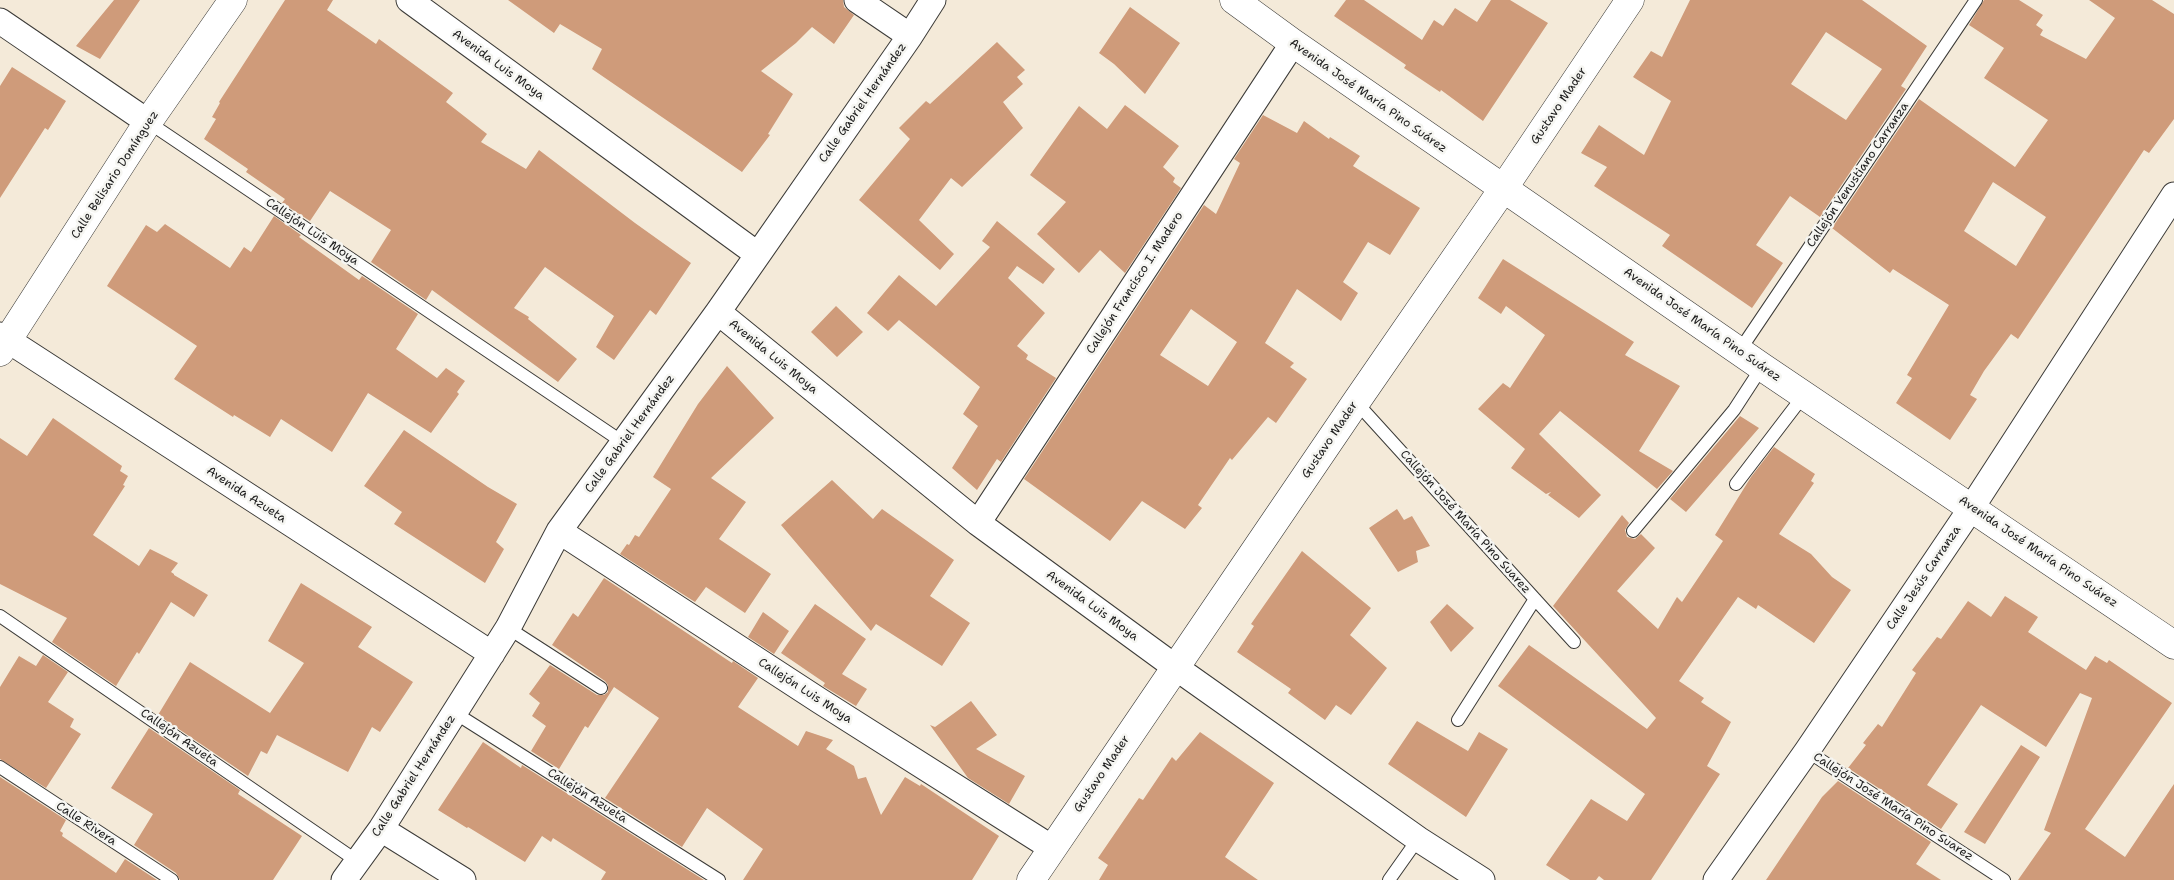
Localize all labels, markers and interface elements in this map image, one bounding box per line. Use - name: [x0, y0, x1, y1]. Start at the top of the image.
- street label: Avenida Luis Moya: [449, 27, 547, 103]
- street label: Avenida José María Pino Suárez: [1287, 36, 1449, 156]
- street label: Calle Gabriel Hernández: [816, 40, 910, 166]
- street label: Gustavo Mader: [1528, 65, 1590, 147]
- street label: Callejón Venustiano Carranza: [1804, 100, 1912, 250]
- street label: Calle Belisario Domínguez: [68, 108, 162, 242]
- street label: Callejón Luis Moya: [263, 196, 361, 268]
- street label: Callejón Francisco I. Madero: [1084, 209, 1186, 357]
- street label: Avenida José María Pino Suárez: [1621, 265, 1783, 385]
- street label: Avenida Luis Moya: [726, 317, 820, 397]
- street label: Calle Gabriel Hernández: [582, 372, 678, 496]
- street label: Gustavo Mader: [1299, 399, 1361, 481]
- street label: Callejón José María Pino Suarez: [1397, 447, 1533, 597]
- street label: Avenida Azueta: [203, 464, 289, 526]
- street label: Avenida José María Pino Suárez: [1956, 493, 2120, 611]
- street label: Calle Jesús Carranza: [1884, 523, 1964, 633]
- street label: Avenida Luis Moya: [1043, 568, 1141, 644]
- street label: Callejón Luis Moya: [755, 655, 855, 727]
- street label: Callejón Azueta: [138, 706, 220, 770]
- street label: Calle Gabriel Hernández: [369, 712, 459, 840]
- street label: Gustavo Mader: [1071, 733, 1133, 815]
- street label: Callejón José María Pino Suarez: [1810, 750, 1976, 864]
- street label: Callejón Azueta: [545, 766, 629, 826]
- street label: Calle Rivera: [53, 799, 119, 849]

